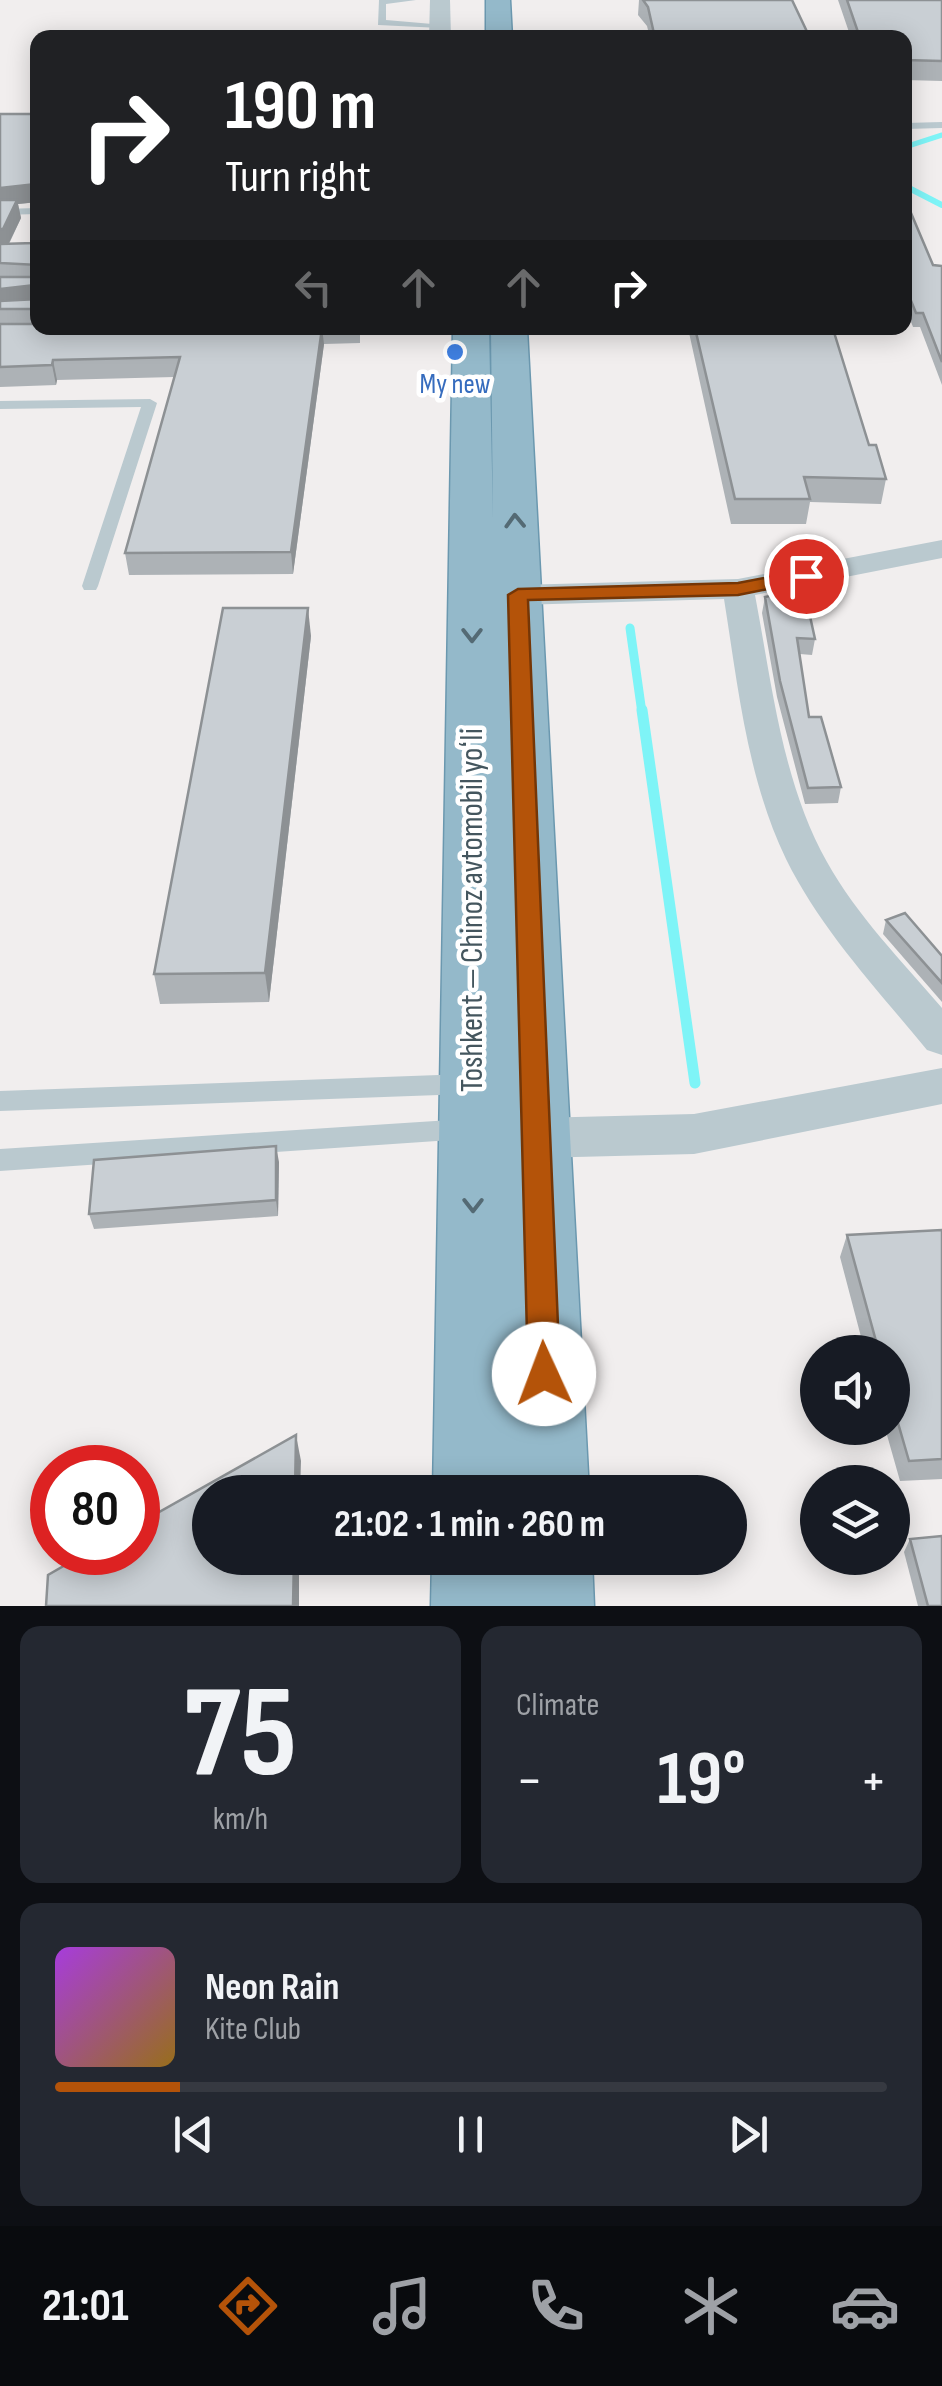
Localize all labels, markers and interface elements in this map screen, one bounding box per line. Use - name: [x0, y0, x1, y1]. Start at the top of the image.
- text: 190 m: [225, 65, 376, 149]
- icon: right: [60, 70, 190, 200]
- text: Turn right: [225, 150, 371, 205]
- icon: left: [286, 260, 341, 315]
- icon: ahead: [391, 260, 446, 315]
- icon: ahead: [496, 260, 551, 315]
- icon: right: [601, 260, 656, 315]
- marker: My new: [444, 341, 466, 363]
- place label: My new: [420, 368, 491, 401]
- one-way arrow: [505, 512, 526, 528]
- pin: [764, 534, 849, 619]
- icon: arrive: [779, 549, 834, 604]
- one-way arrow: [461, 628, 483, 643]
- street label: Toshkent — Chinoz avtomobil yoʻli: [453, 728, 492, 1092]
- one-way arrow: [462, 1198, 484, 1213]
- position arrow: [492, 1322, 596, 1426]
- map controls: [800, 1335, 910, 1575]
- button: sound: [800, 1335, 910, 1445]
- speed limit sign: 80: [30, 1445, 160, 1575]
- button: layers: [800, 1465, 910, 1575]
- text: 21:02 · 1 min · 260 m: [334, 1502, 605, 1547]
- text: 75: [184, 1657, 297, 1813]
- text: Climate: [516, 1686, 599, 1725]
- text: 19°: [657, 1735, 746, 1826]
- text: −: [516, 1748, 543, 1815]
- text: +: [860, 1748, 887, 1815]
- text: km/h: [213, 1800, 268, 1839]
- text: Neon Rain: [205, 1965, 339, 2010]
- text: Kite Club: [205, 2010, 301, 2049]
- icon: previous: [166, 2107, 221, 2162]
- icon: pause: [443, 2107, 498, 2162]
- icon: next: [721, 2107, 776, 2162]
- icon: directions: [213, 2271, 283, 2341]
- icon: music: [367, 2271, 437, 2341]
- icon: phone: [521, 2271, 591, 2341]
- icon: climate: [676, 2271, 746, 2341]
- icon: car: [830, 2271, 900, 2341]
- text: 21:01: [42, 2279, 129, 2334]

